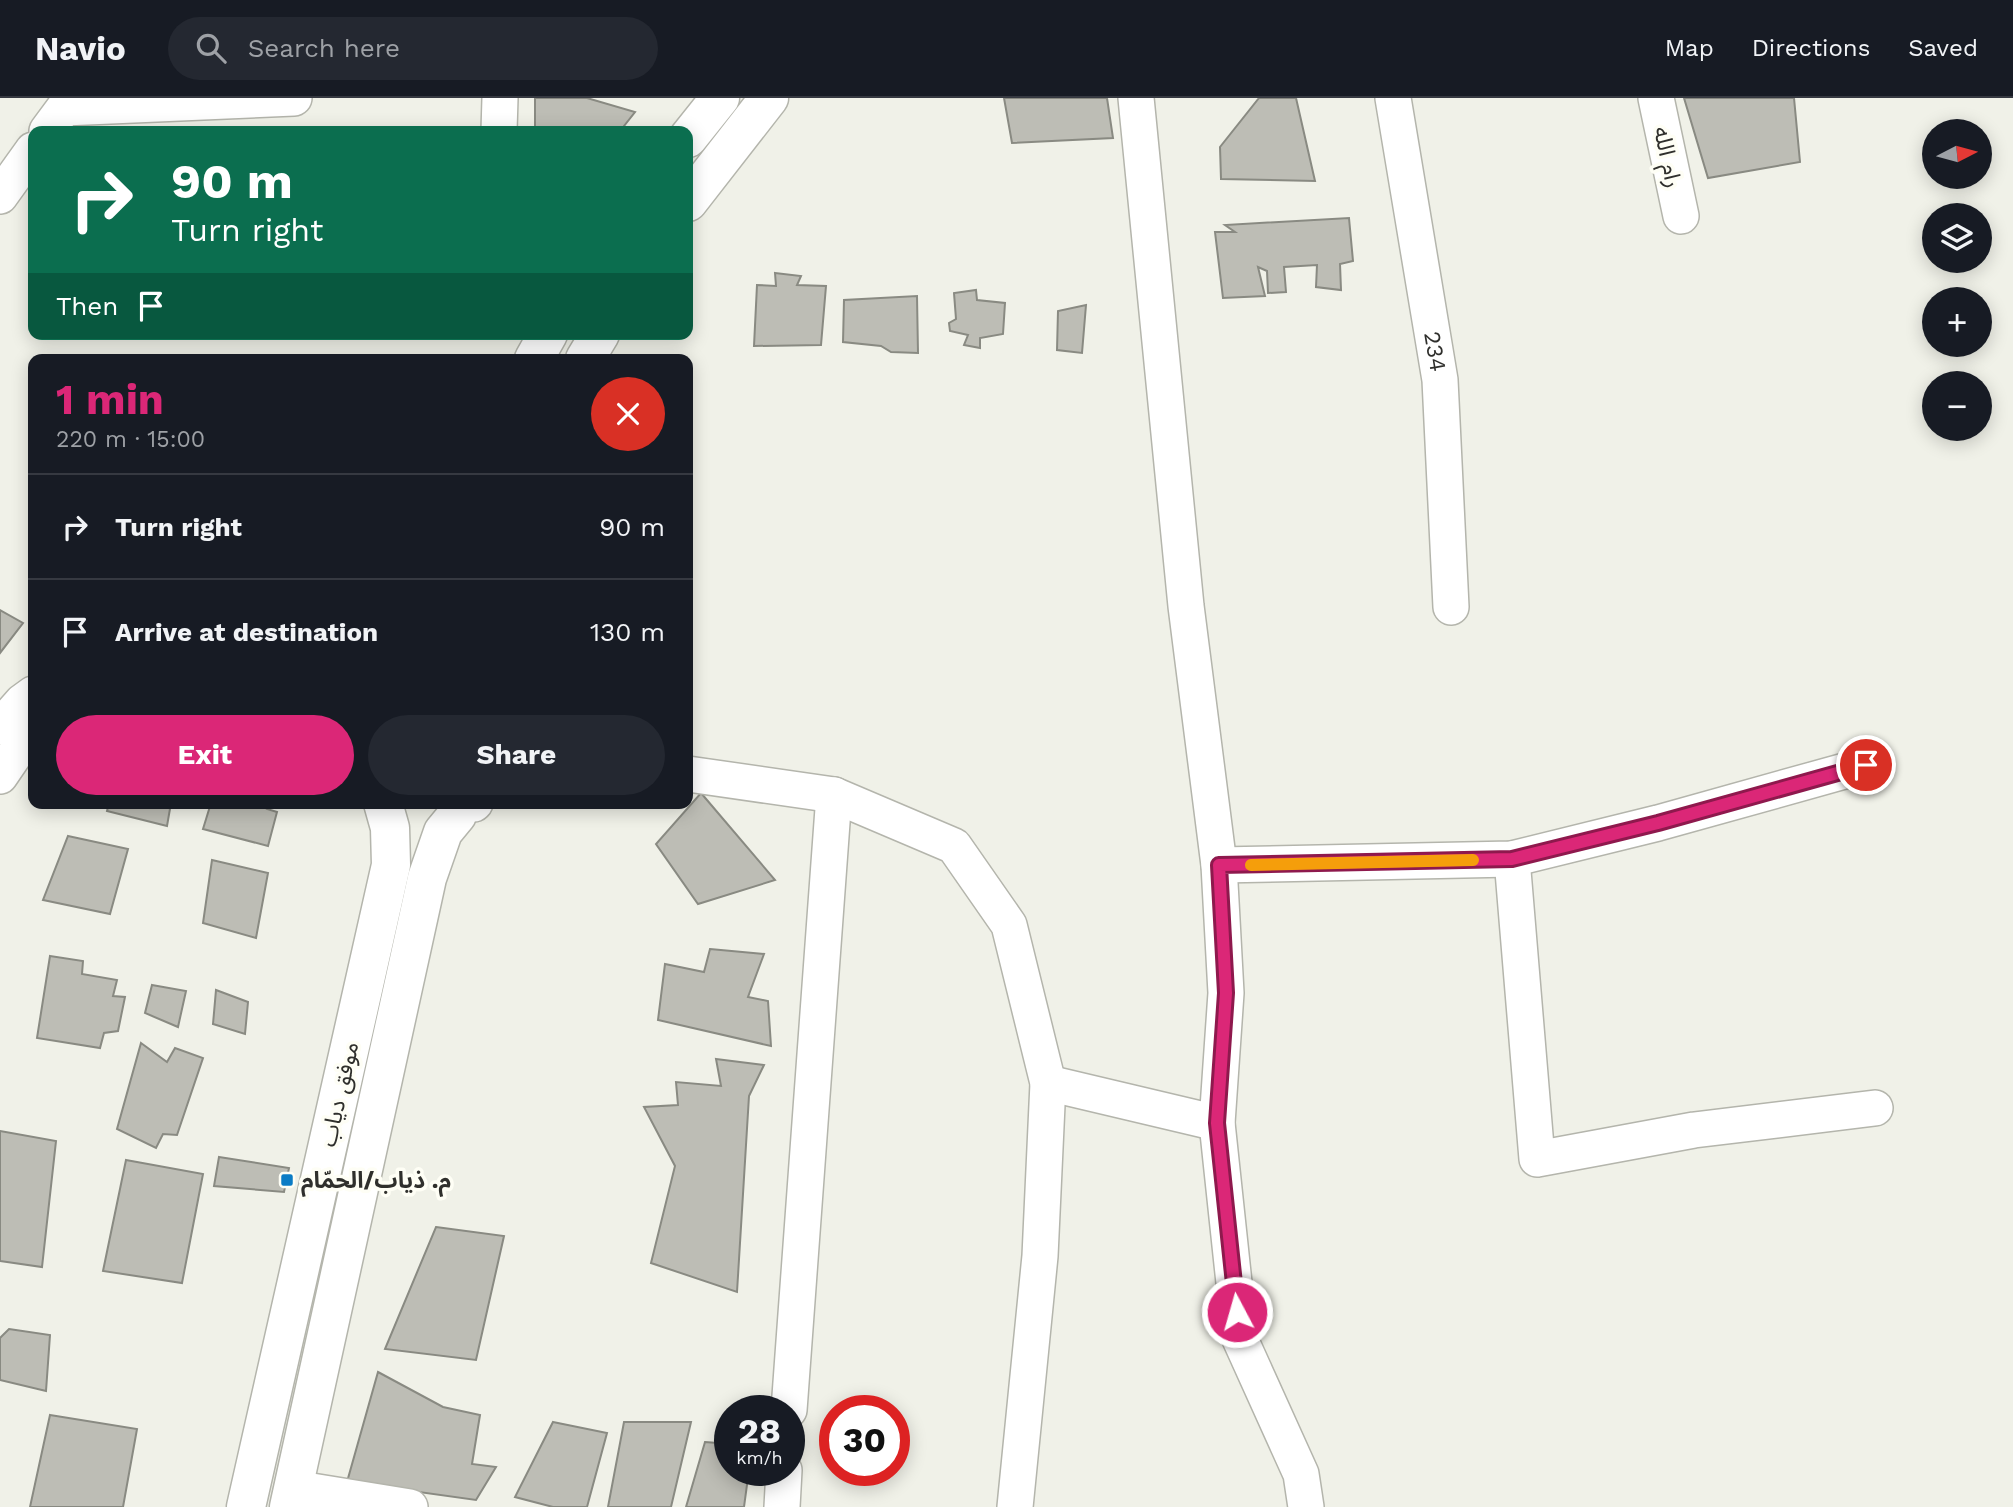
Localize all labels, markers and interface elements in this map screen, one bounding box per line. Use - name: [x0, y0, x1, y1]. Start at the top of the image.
- search box: [168, 17, 658, 80]
- text: Navio: [35, 29, 126, 68]
- icon: search: [192, 29, 230, 67]
- text: Search here: [248, 33, 400, 63]
- text: Map: [1665, 34, 1714, 62]
- text: Directions: [1752, 34, 1870, 62]
- text: Saved: [1908, 34, 1978, 62]
- north arrow: [1922, 119, 1992, 189]
- map controls: [1922, 119, 1992, 441]
- street label: رام الله: [1644, 124, 1687, 191]
- text: 90 m: [171, 152, 293, 210]
- icon: right: [56, 154, 147, 245]
- button: layers: [1922, 203, 1992, 273]
- text: Turn right: [171, 211, 323, 249]
- icon: arrive: [132, 287, 170, 325]
- button: +: [1922, 287, 1992, 357]
- text: Then: [56, 291, 118, 321]
- street label: 234: [1418, 329, 1451, 374]
- button: −: [1922, 371, 1992, 441]
- text: 1 min: [56, 375, 164, 424]
- button: close: [591, 377, 665, 451]
- text: 220 m · 15:00: [56, 426, 205, 453]
- icon: right: [56, 508, 94, 546]
- text: Turn right: [115, 512, 242, 542]
- text: 90 m: [599, 512, 665, 542]
- icon: arrive: [56, 613, 94, 651]
- text: Arrive at destination: [115, 617, 378, 647]
- text: 130 m: [590, 617, 665, 647]
- button: Exit: [56, 715, 354, 795]
- button: Share: [368, 715, 665, 795]
- pin: [1836, 735, 1896, 795]
- icon: arrive: [1847, 746, 1885, 784]
- street label: موفق دياب: [314, 1039, 365, 1149]
- place label: م. ذياب/الحمّام: [301, 1167, 451, 1198]
- marker: م. ذياب/الحمّام: [279, 1172, 295, 1188]
- position arrow: [1200, 1275, 1274, 1349]
- speed limit sign: 30: [819, 1395, 910, 1486]
- text: 28: [738, 1410, 781, 1452]
- text: km/h: [736, 1447, 783, 1468]

